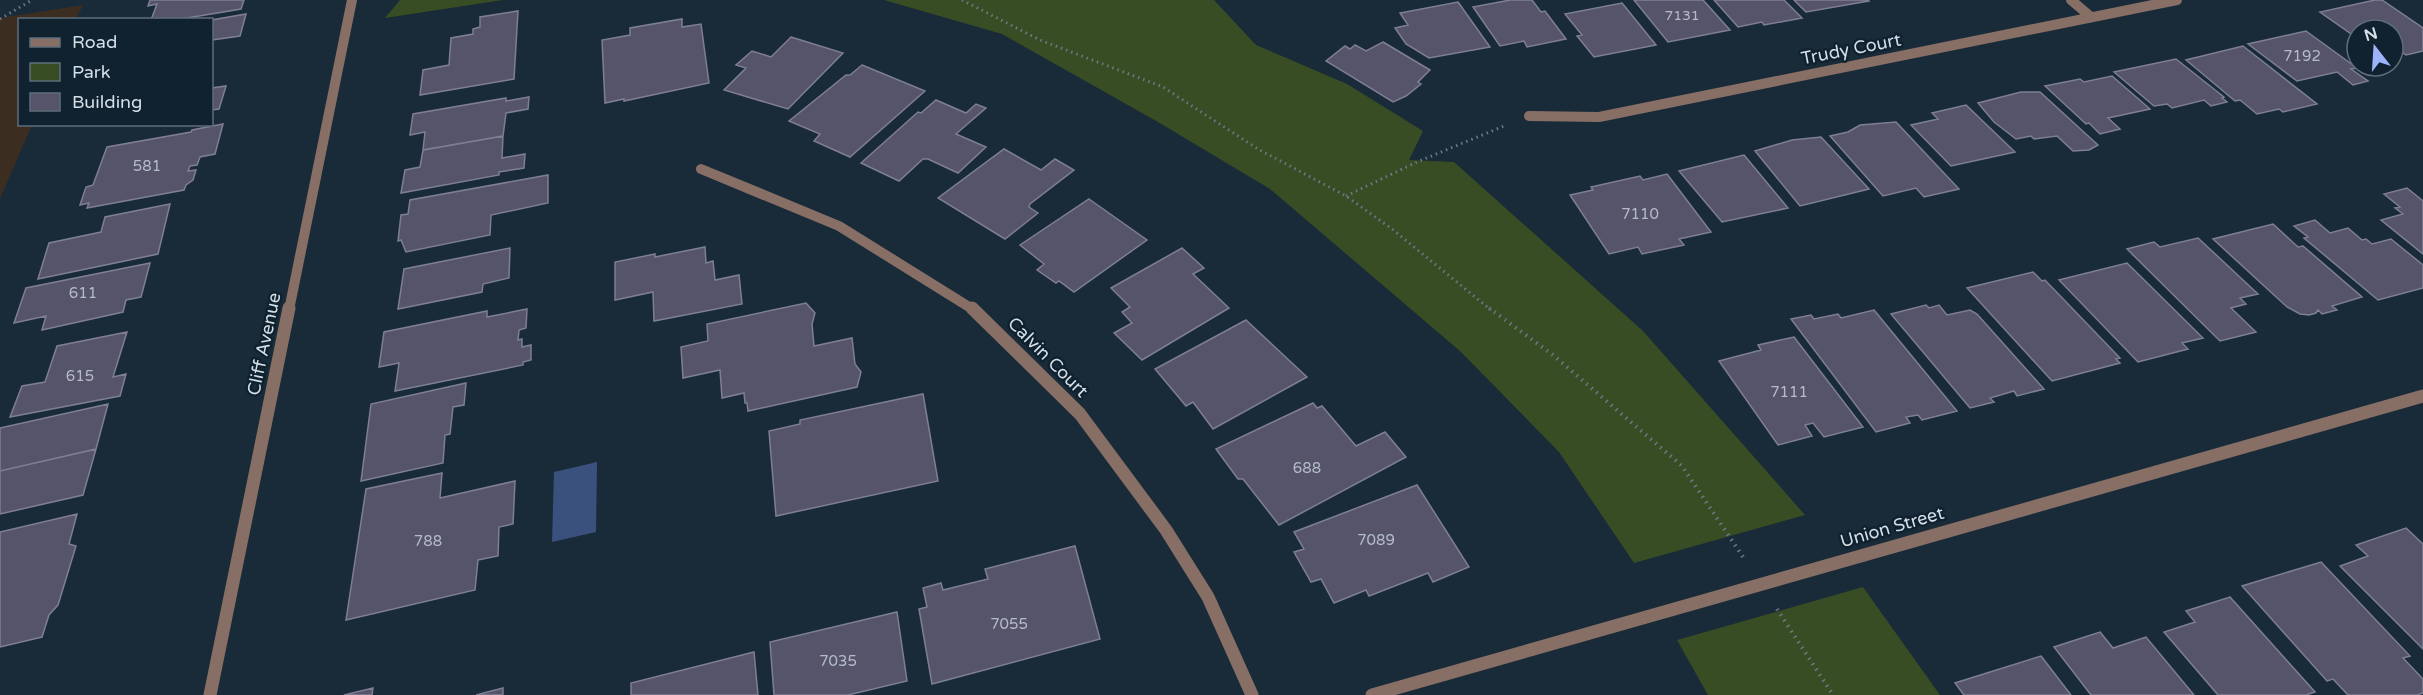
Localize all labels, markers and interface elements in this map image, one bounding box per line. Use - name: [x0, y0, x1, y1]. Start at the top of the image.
- house number: 7131: [1664, 7, 1700, 24]
- legend: [18, 18, 213, 126]
- north arrow: [2345, 18, 2405, 78]
- text: N: [2362, 23, 2380, 46]
- street label: Trudy Court: [1799, 29, 1903, 69]
- text: Road: [72, 31, 117, 53]
- house number: 7192: [2283, 47, 2321, 65]
- text: Park: [72, 61, 111, 83]
- text: Building: [72, 91, 142, 113]
- house number: 581: [133, 157, 161, 175]
- house number: 7110: [1621, 205, 1659, 223]
- house number: 611: [69, 284, 97, 302]
- street label: Cliff Avenue: [242, 291, 286, 397]
- street label: Calvin Court: [1003, 312, 1093, 402]
- house number: 615: [66, 367, 94, 385]
- house number: 7111: [1770, 383, 1808, 401]
- house number: 688: [1293, 459, 1321, 477]
- street label: Union Street: [1838, 502, 1946, 552]
- house number: 7089: [1357, 531, 1395, 549]
- house number: 788: [414, 532, 442, 550]
- house number: 7055: [990, 615, 1028, 633]
- house number: 7035: [819, 652, 857, 670]

